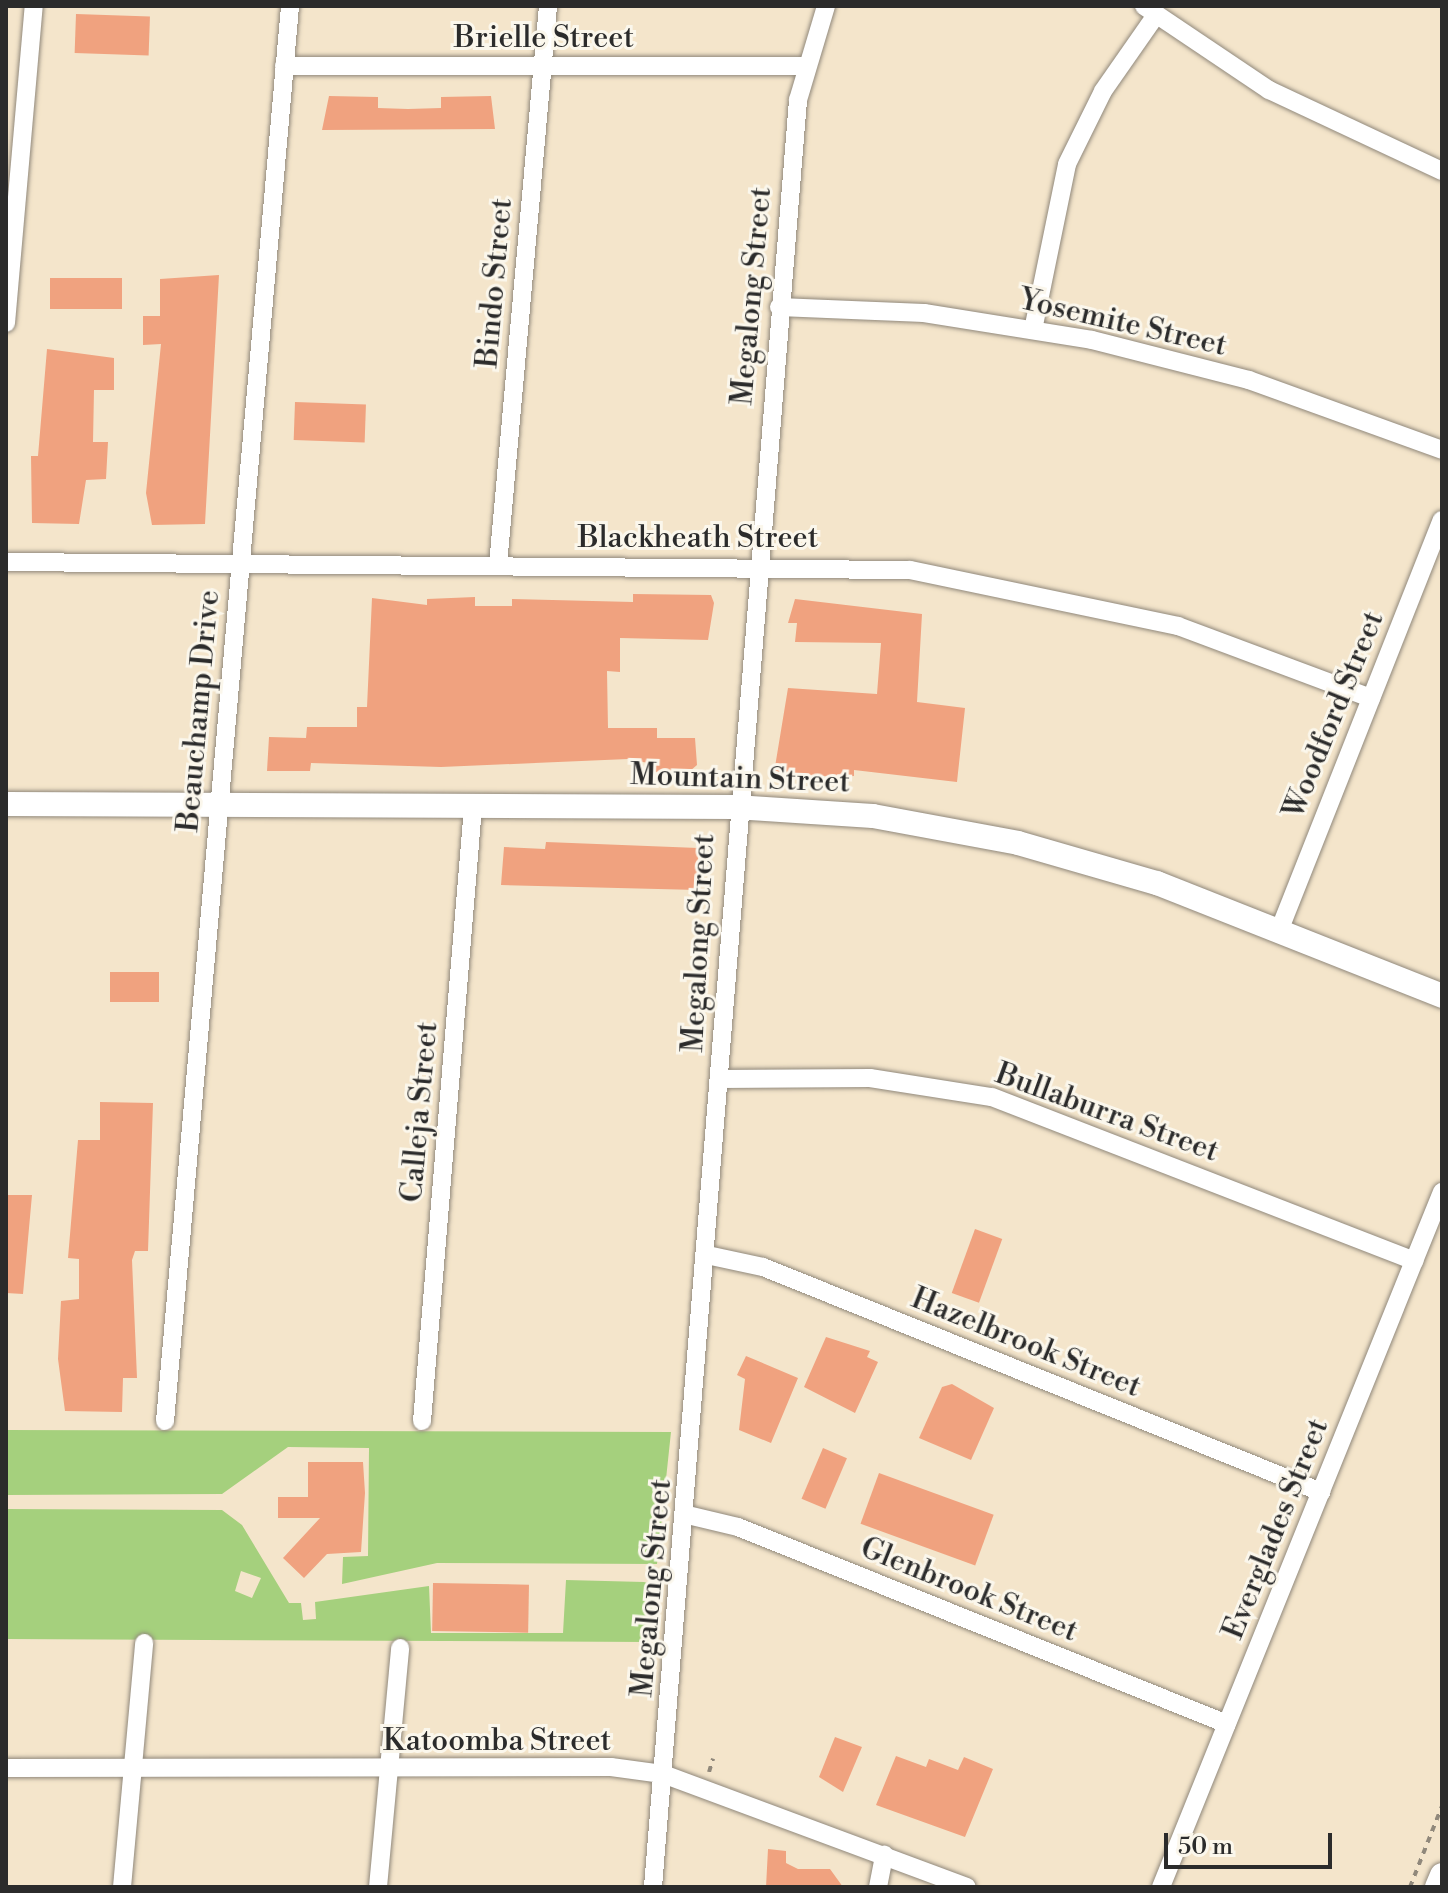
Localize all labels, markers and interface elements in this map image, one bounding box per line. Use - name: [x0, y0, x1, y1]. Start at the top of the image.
- street label: Brielle Street: [454, 20, 634, 56]
- street label: Megalong Street: [725, 185, 779, 407]
- street label: Bindo Street: [470, 197, 520, 369]
- street label: Yosemite Street: [1016, 282, 1230, 364]
- street label: Blackheath Street: [578, 520, 818, 556]
- street label: Beauchamp Drive: [170, 589, 228, 833]
- street label: Woodford Street: [1276, 606, 1392, 824]
- street label: Mountain Street: [629, 757, 851, 801]
- street label: Megalong Street: [675, 833, 723, 1053]
- street label: Calleja Street: [394, 1020, 446, 1204]
- street label: Bullaburra Street: [991, 1056, 1223, 1170]
- street label: Hazelbrook Street: [906, 1281, 1146, 1405]
- street label: Everglades Street: [1215, 1413, 1337, 1645]
- street label: Megalong Street: [625, 1477, 679, 1699]
- street label: Glenbrook Street: [855, 1530, 1083, 1650]
- street label: Katoomba Street: [383, 1723, 611, 1759]
- scale bar: [1168, 1817, 1336, 1867]
- text: 50 m: [1178, 1832, 1233, 1862]

